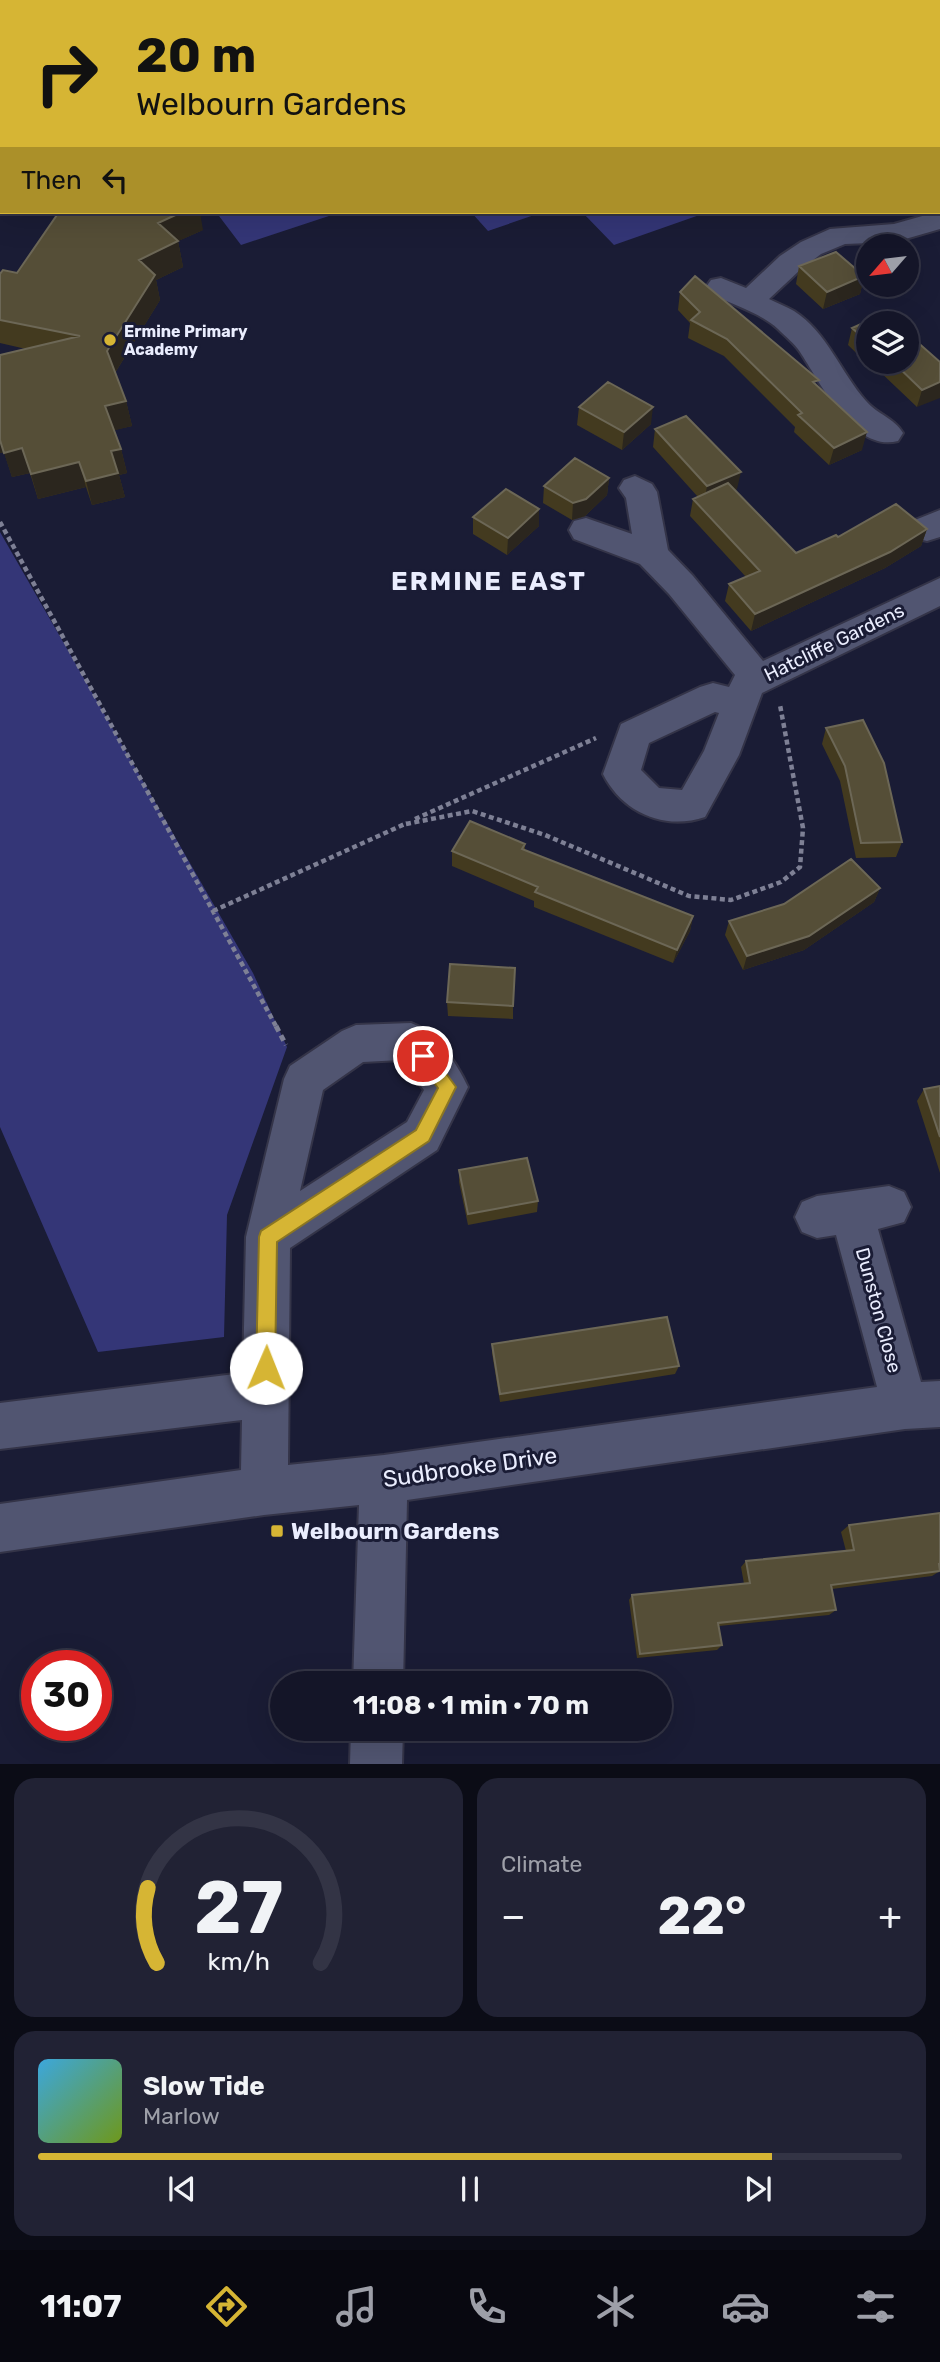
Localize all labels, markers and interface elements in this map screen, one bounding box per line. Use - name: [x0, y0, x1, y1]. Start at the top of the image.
- text: 20 m: [136, 26, 257, 84]
- icon: right: [21, 28, 112, 119]
- text: Welbourn Gardens: [136, 85, 407, 123]
- icon: left: [96, 161, 134, 199]
- text: Then: [21, 165, 82, 196]
- north arrow: [856, 234, 919, 298]
- map controls: [856, 234, 919, 374]
- button: layers: [856, 311, 919, 374]
- place label: Ermine Primary Academy: [124, 322, 248, 359]
- marker: Ermine Primary Academy: [102, 332, 118, 348]
- district label: ERMINE EAST: [391, 566, 587, 597]
- street label: Hatcliffe Gardens: [760, 599, 908, 686]
- pin: [393, 1026, 453, 1086]
- icon: arrive: [404, 1037, 442, 1075]
- street label: Dunston Close: [851, 1245, 906, 1375]
- position arrow: [229, 1331, 303, 1405]
- street label: Sudbrooke Drive: [381, 1441, 559, 1493]
- place label: Welbourn Gardens: [291, 1517, 500, 1545]
- marker: Welbourn Gardens: [269, 1523, 285, 1539]
- speed limit sign: 30: [21, 1650, 112, 1741]
- text: 11:08 · 1 min · 70 m: [353, 1690, 589, 1721]
- text: Climate: [501, 1850, 582, 1878]
- text: 27: [194, 1866, 283, 1952]
- text: 22°: [658, 1885, 747, 1947]
- text: −: [501, 1893, 526, 1939]
- text: +: [878, 1893, 902, 1939]
- text: km/h: [207, 1947, 270, 1976]
- text: Slow Tide: [143, 2071, 265, 2102]
- text: Marlow: [143, 2102, 220, 2130]
- icon: previous: [163, 2170, 201, 2208]
- icon: pause: [451, 2170, 489, 2208]
- icon: next: [739, 2170, 777, 2208]
- icon: directions: [202, 2282, 251, 2331]
- icon: music: [332, 2282, 381, 2331]
- icon: phone: [462, 2282, 511, 2331]
- icon: climate: [591, 2282, 640, 2331]
- icon: car: [721, 2282, 770, 2331]
- icon: filters: [851, 2282, 900, 2331]
- text: 11:07: [40, 2287, 122, 2325]

